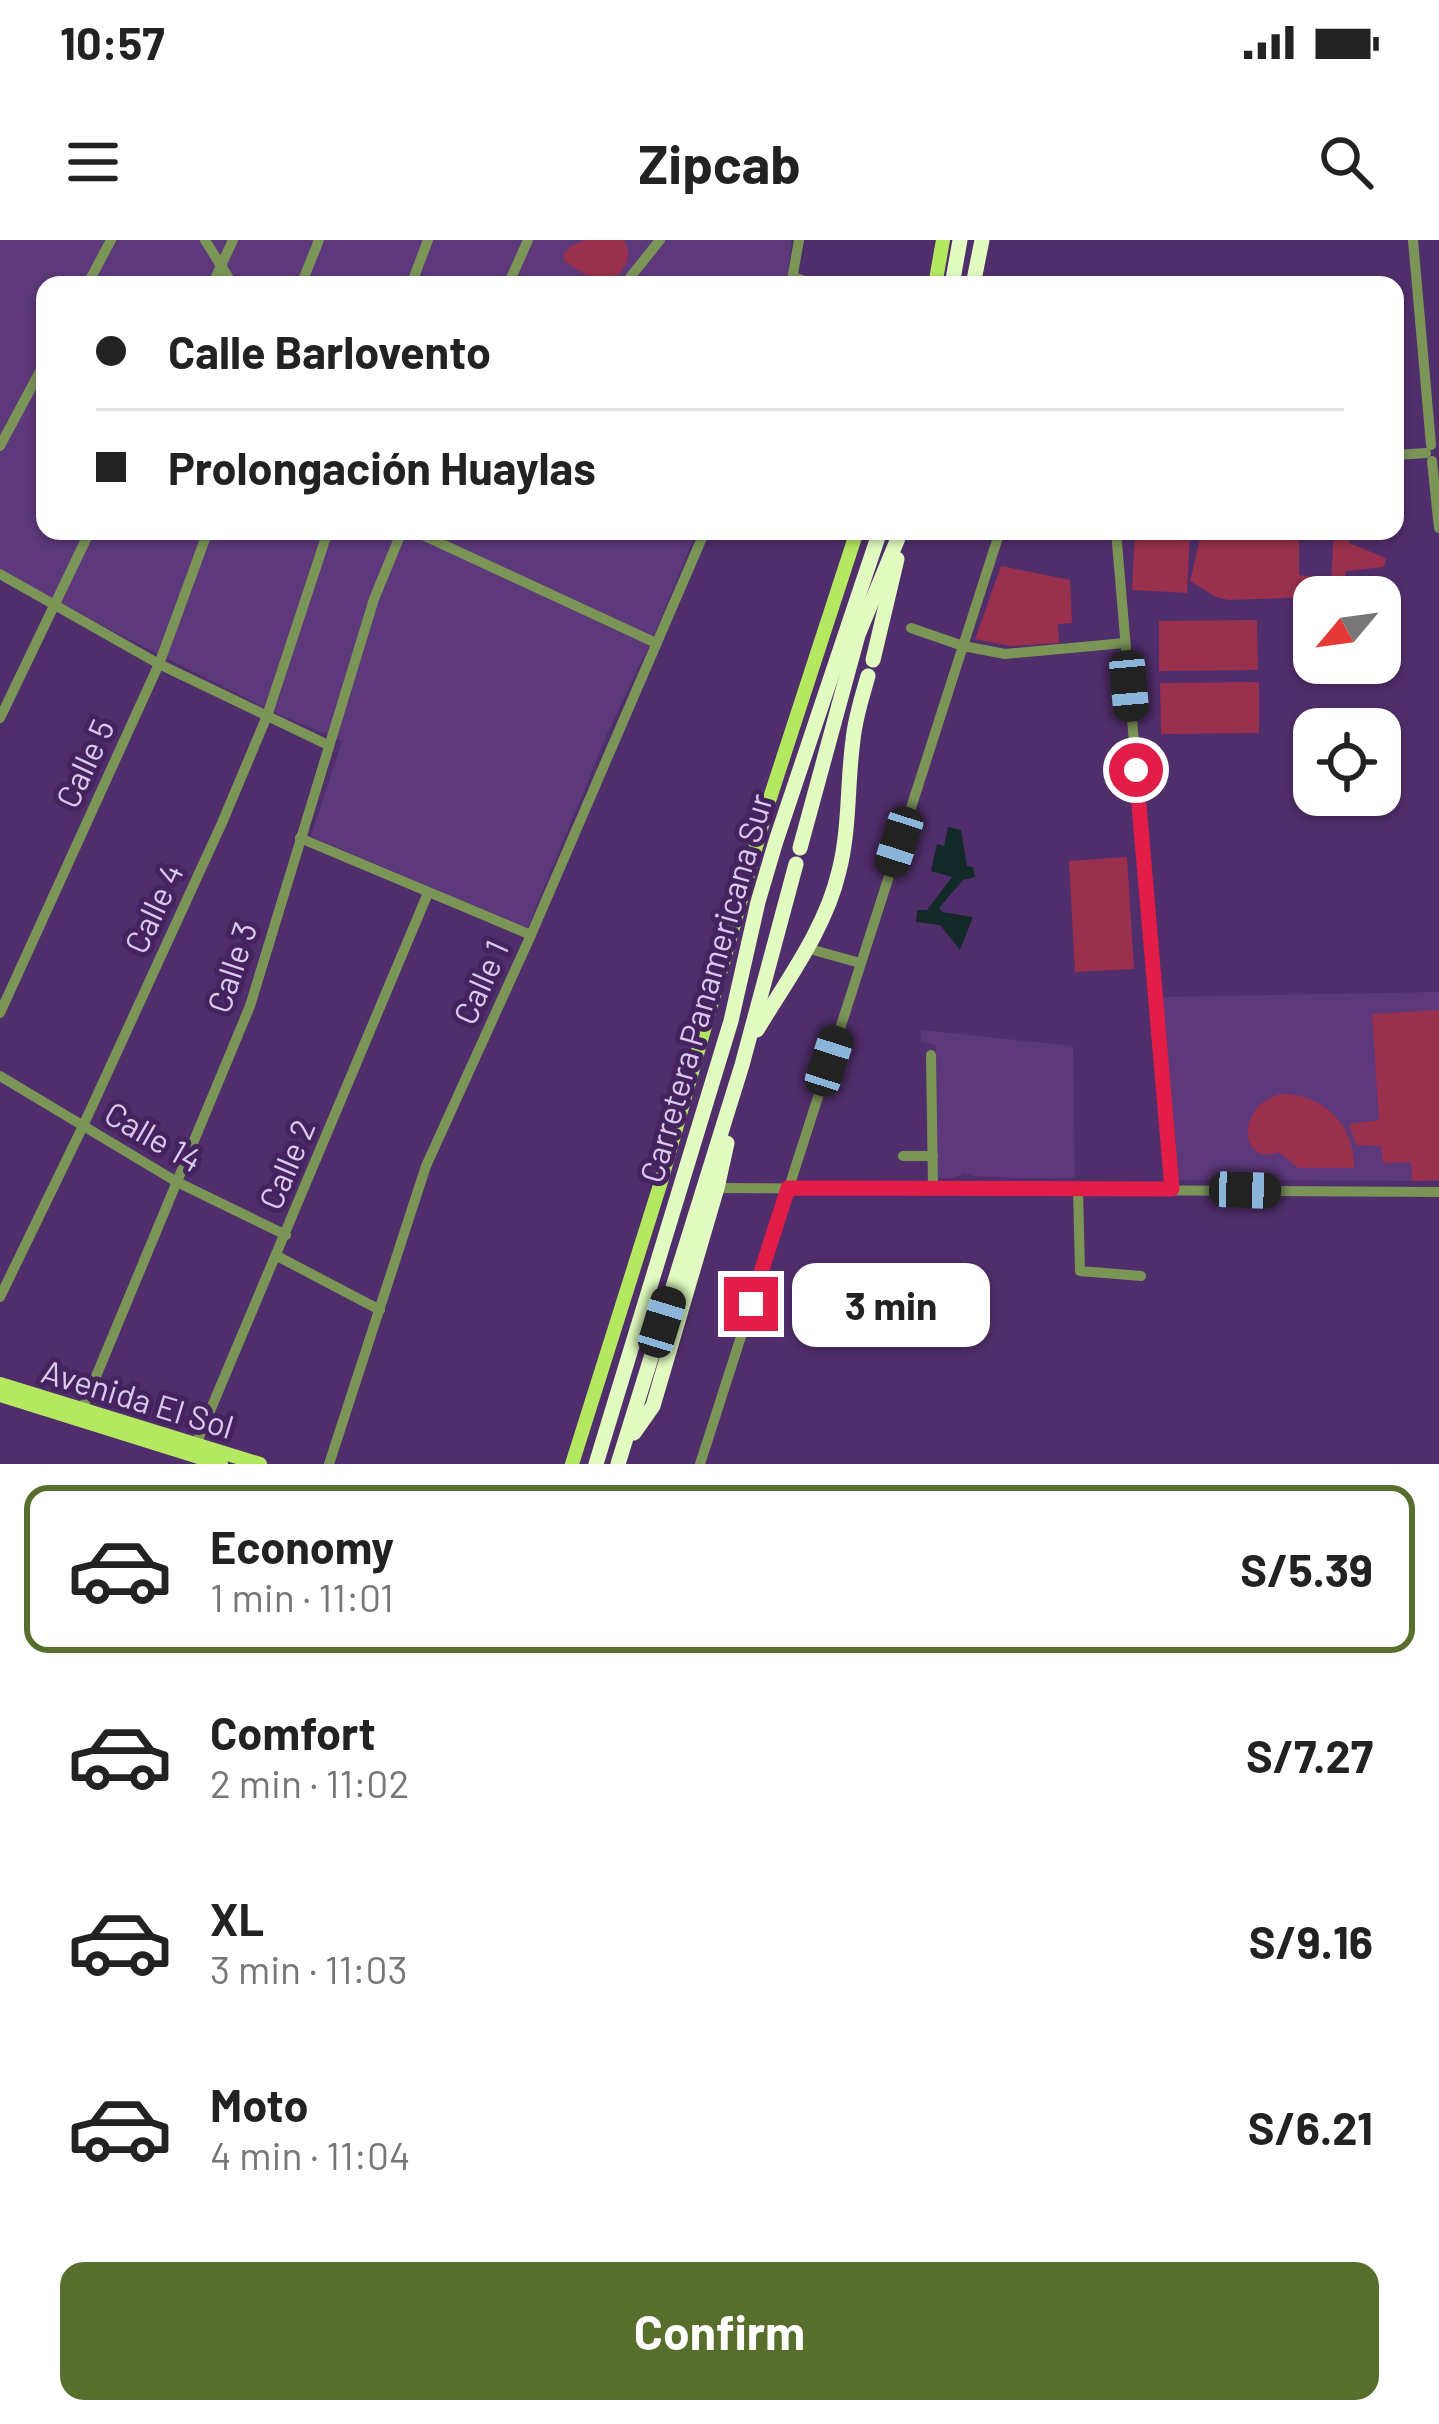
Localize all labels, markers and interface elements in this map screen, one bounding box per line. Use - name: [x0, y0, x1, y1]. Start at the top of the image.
- text: 10:57: [60, 15, 165, 69]
- icon: menu: [60, 129, 126, 195]
- icon: search: [1313, 129, 1379, 195]
- text: Zipcab: [638, 130, 801, 195]
- text: Calle Barlovento: [168, 324, 491, 378]
- text: Prolongación Huaylas: [168, 440, 596, 494]
- north arrow: [1293, 576, 1401, 684]
- map controls: [1293, 576, 1401, 816]
- car: [1108, 649, 1150, 723]
- button: locate: [1293, 708, 1401, 816]
- street label: Calle 5: [46, 712, 122, 814]
- route start: [1109, 743, 1163, 797]
- street label: Carretera Panamericana Sur: [630, 789, 780, 1187]
- car: [871, 802, 927, 882]
- street label: Calle 4: [115, 857, 191, 959]
- street label: Calle 3: [198, 917, 264, 1017]
- street label: Calle 1: [444, 934, 516, 1030]
- car: [801, 1021, 857, 1101]
- street label: Calle 14: [98, 1092, 210, 1180]
- street label: Calle 2: [249, 1113, 323, 1215]
- car: [1208, 1171, 1282, 1209]
- callout: 3 min: [793, 1262, 991, 1346]
- route end: [724, 1277, 778, 1331]
- text: 3 min: [845, 1281, 937, 1328]
- car: [634, 1282, 690, 1362]
- street label: Avenida El Sol: [37, 1350, 239, 1446]
- icon: car: [66, 1515, 174, 1623]
- text: Economy: [210, 1519, 394, 1573]
- text: S/5.39: [1240, 1542, 1373, 1596]
- text: 1 min · 11:01: [210, 1573, 394, 1620]
- icon: car: [66, 1701, 174, 1809]
- text: Comfort: [210, 1705, 376, 1759]
- text: S/7.27: [1246, 1728, 1373, 1782]
- text: 2 min · 11:02: [210, 1759, 409, 1806]
- icon: car: [66, 1887, 174, 1995]
- text: XL: [210, 1891, 264, 1945]
- text: S/9.16: [1249, 1914, 1373, 1968]
- text: 3 min · 11:03: [210, 1945, 408, 1992]
- icon: car: [66, 2073, 174, 2181]
- text: Moto: [210, 2077, 308, 2131]
- text: S/6.21: [1248, 2100, 1373, 2154]
- text: 4 min · 11:04: [210, 2131, 410, 2178]
- button: Confirm: [60, 2262, 1379, 2400]

